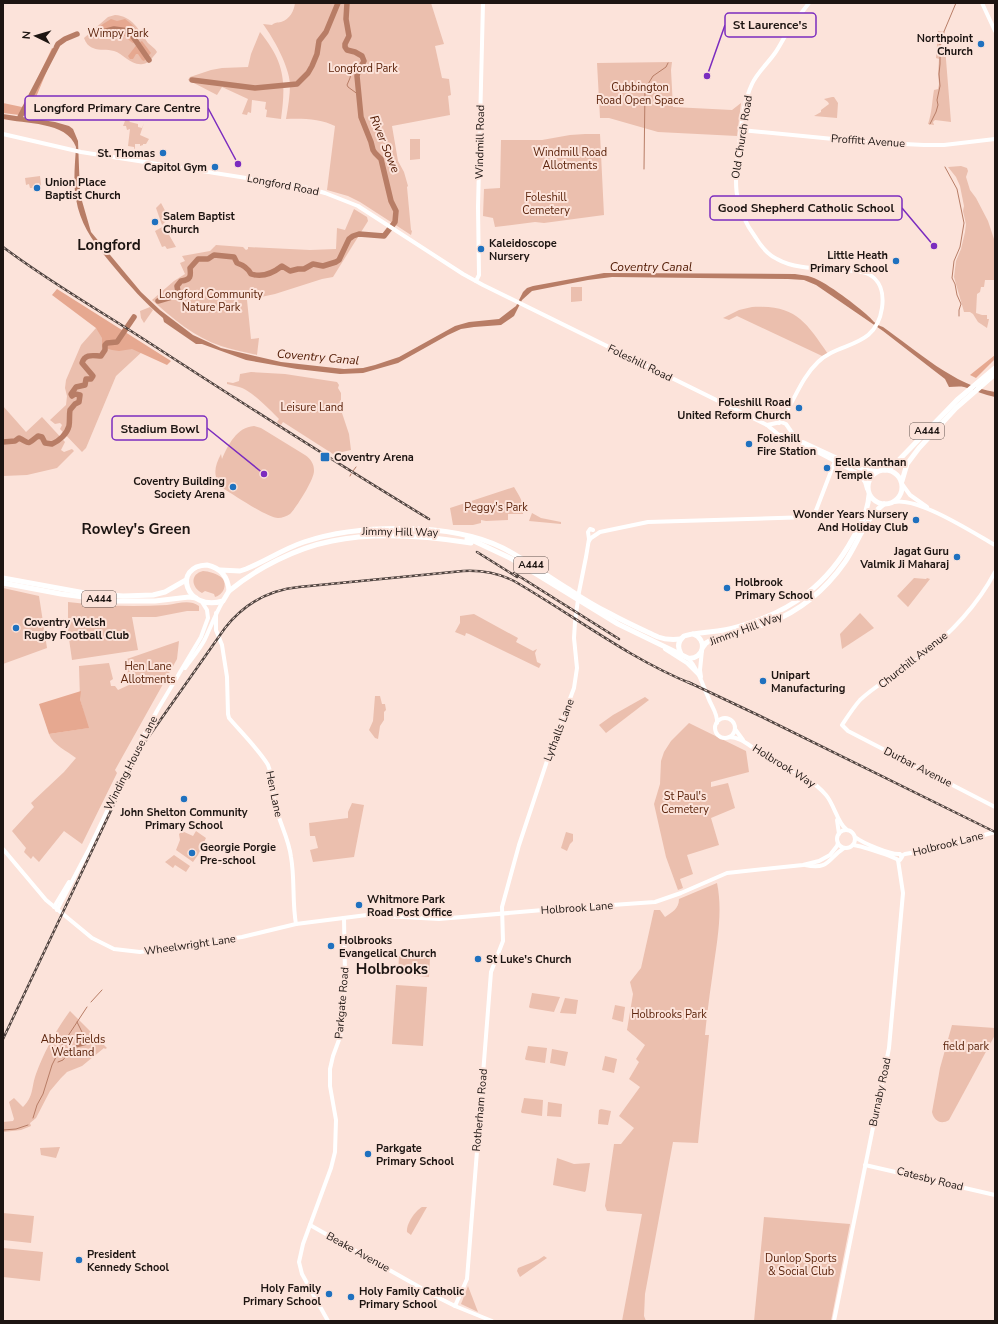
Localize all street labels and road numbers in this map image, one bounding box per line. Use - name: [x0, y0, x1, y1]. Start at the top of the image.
- street label: Old Church Road: [728, 94, 756, 180]
- street label: Windmill Road: [472, 105, 488, 179]
- street label: Proffitt Avenue: [830, 131, 906, 151]
- street label: Longford Road: [246, 171, 320, 199]
- street label: Foleshill Road: [605, 341, 675, 385]
- road number: A444: [910, 423, 944, 439]
- street label: Jimmy Hill Way: [361, 524, 439, 540]
- road number: A444: [514, 557, 548, 573]
- road number: A444: [82, 591, 116, 607]
- street label: Jimmy Hill Way: [707, 609, 785, 649]
- street label: Churchill Avenue: [875, 628, 951, 692]
- street label: Lythalls Lane: [540, 697, 578, 763]
- street label: Winding House Lane: [101, 713, 161, 813]
- street label: Holbrook Way: [750, 741, 819, 791]
- street label: Durbar Avenue: [881, 743, 955, 791]
- street label: Hen Lane: [262, 769, 286, 819]
- street label: Holbrook Lane: [911, 828, 985, 860]
- street label: Holbrook Lane: [540, 898, 614, 918]
- street label: Wheelwright Lane: [143, 931, 237, 959]
- street label: Parkgate Road: [331, 966, 353, 1040]
- street label: Burnaby Road: [865, 1056, 895, 1128]
- street label: Rotherham Road: [469, 1068, 491, 1152]
- street label: Catesby Road: [895, 1163, 965, 1195]
- street label: Beake Avenue: [323, 1228, 393, 1276]

